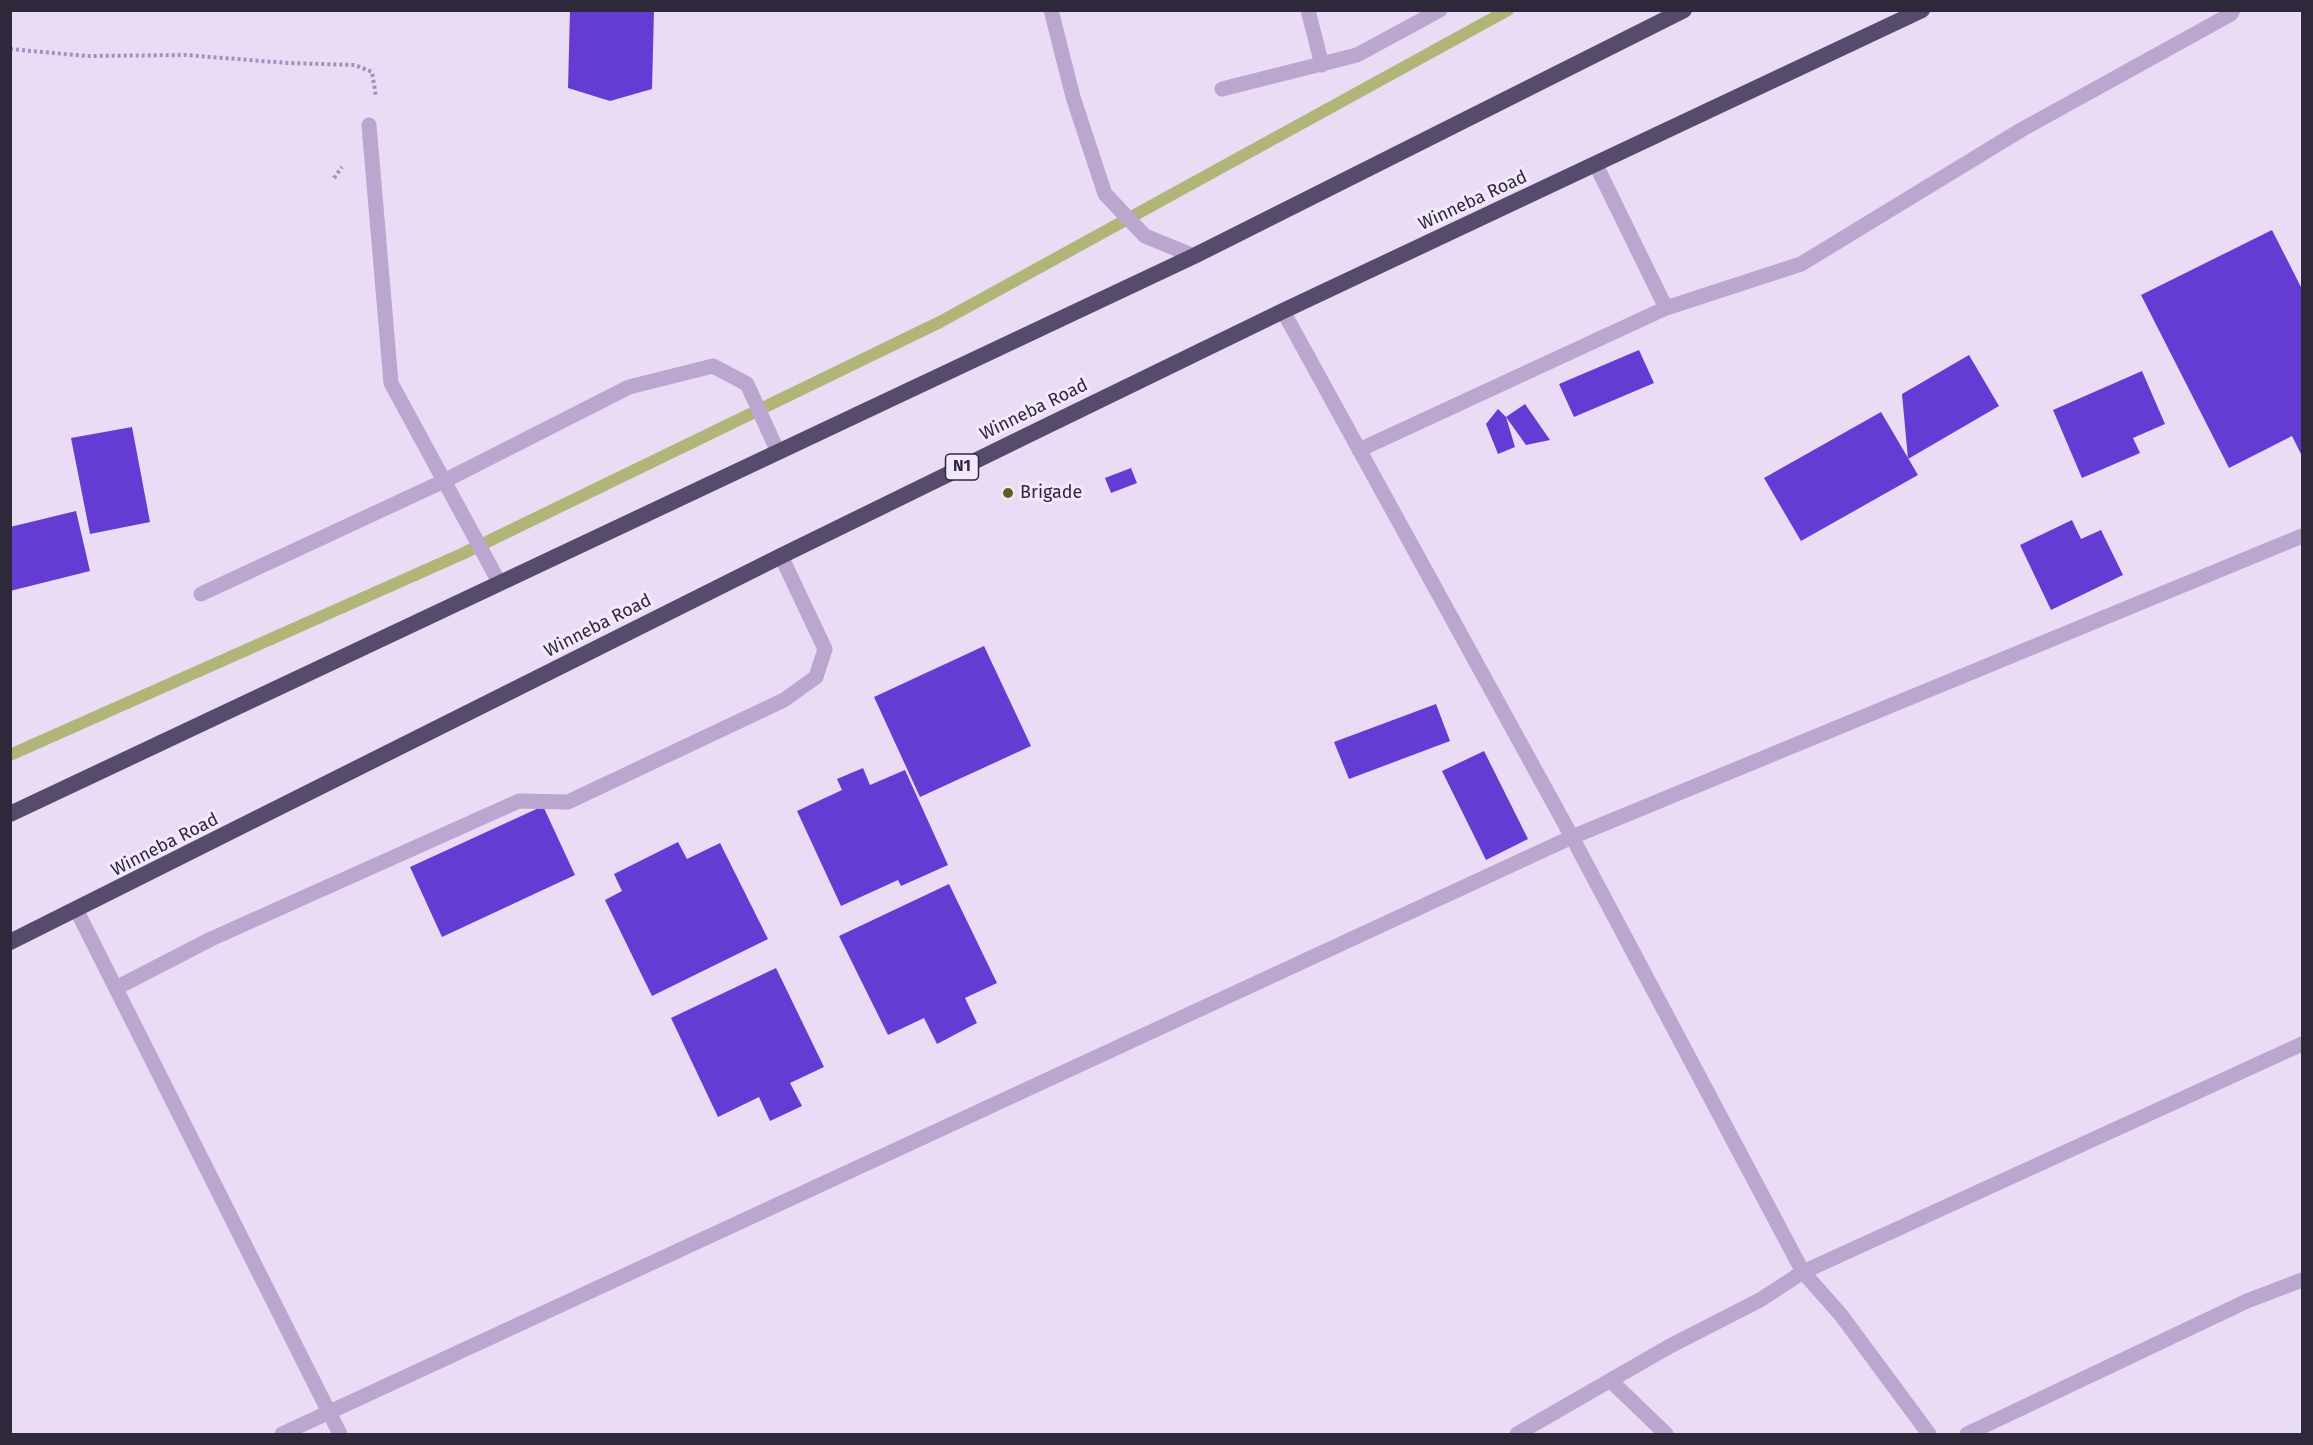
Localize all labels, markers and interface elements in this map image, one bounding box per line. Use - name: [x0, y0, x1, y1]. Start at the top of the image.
- street label: Winneba Road: [1415, 166, 1531, 236]
- street label: Winneba Road: [976, 375, 1092, 445]
- road number: N1: [946, 454, 978, 480]
- place label: Brigade: [1020, 482, 1082, 504]
- marker: Brigade: [1001, 486, 1015, 500]
- street label: Winneba Road: [541, 590, 655, 662]
- street label: Winneba Road: [108, 809, 222, 881]

